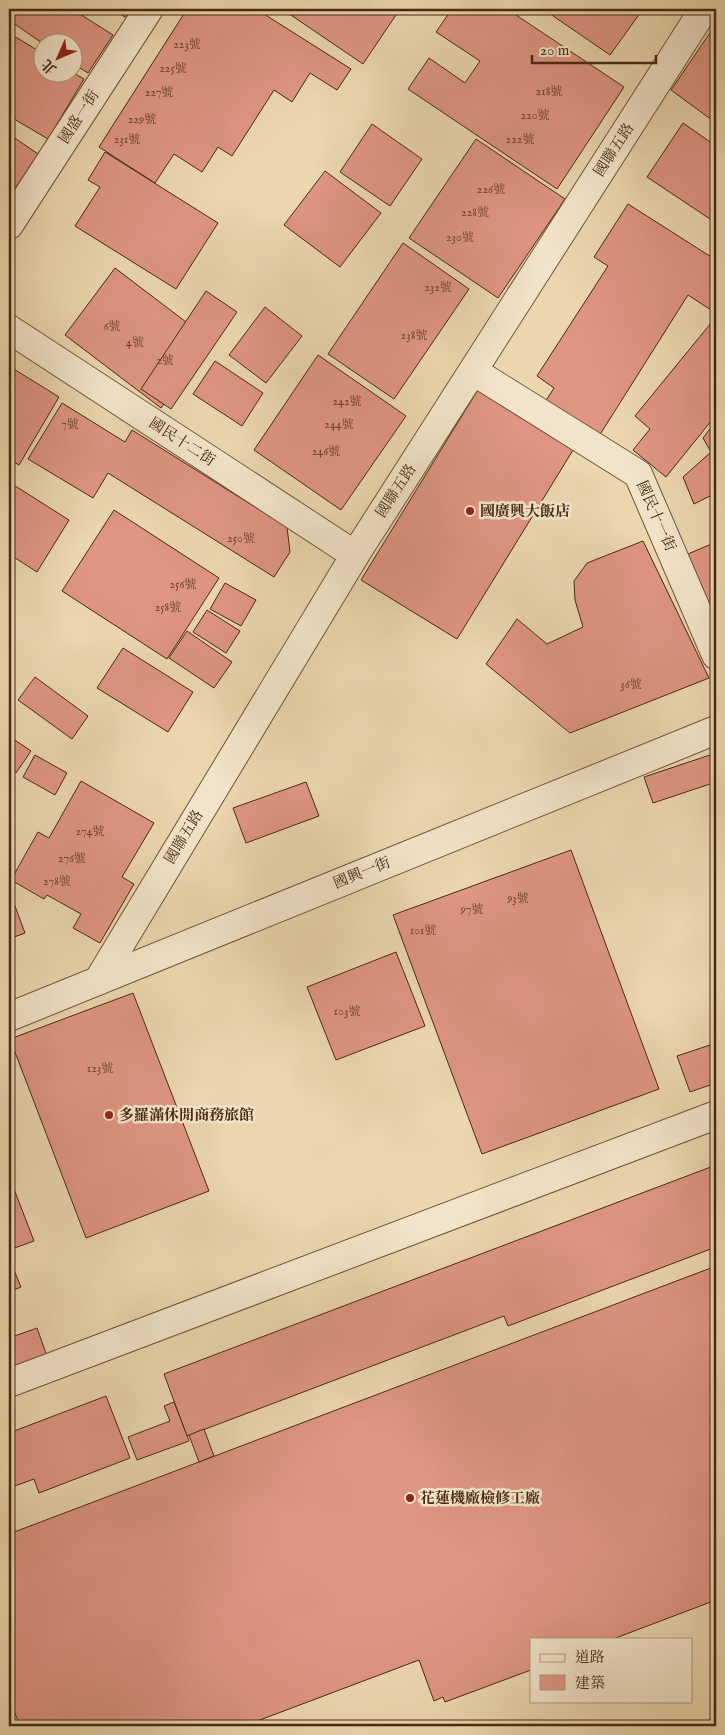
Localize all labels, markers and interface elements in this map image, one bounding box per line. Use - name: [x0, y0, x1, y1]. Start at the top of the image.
- north arrow: [32, 32, 82, 82]
- scale bar: [532, 32, 656, 64]
- house number: 223號: [173, 37, 201, 52]
- text: 20 m: [540, 41, 570, 60]
- text: 北: [38, 55, 61, 78]
- house number: 225號: [159, 61, 187, 76]
- house number: 218號: [536, 84, 562, 99]
- house number: 227號: [145, 85, 173, 100]
- street label: 國盛一街: [55, 87, 103, 147]
- house number: 220號: [520, 108, 550, 123]
- house number: 229號: [128, 112, 156, 127]
- street label: 國聯五路: [590, 120, 638, 180]
- house number: 231號: [114, 132, 140, 147]
- house number: 222號: [506, 132, 534, 147]
- house number: 226號: [477, 182, 505, 197]
- house number: 228號: [461, 205, 489, 220]
- house number: 230號: [446, 230, 474, 245]
- house number: 232號: [424, 280, 452, 295]
- house number: 6號: [103, 319, 121, 334]
- house number: 238號: [401, 328, 427, 343]
- house number: 4號: [126, 335, 144, 350]
- house number: 2號: [156, 353, 174, 368]
- house number: 242號: [332, 394, 362, 409]
- street label: 國民十二街: [145, 414, 219, 470]
- house number: 7號: [61, 417, 79, 432]
- house number: 244號: [324, 417, 354, 432]
- house number: 246號: [312, 444, 340, 459]
- street label: 國聯五路: [372, 461, 420, 521]
- street label: 國民十一街: [632, 478, 680, 554]
- place label: 國廣興大飯店: [480, 502, 570, 521]
- marker: 國廣興大飯店: [464, 505, 476, 517]
- house number: 250號: [227, 531, 255, 546]
- house number: 256號: [170, 577, 196, 592]
- house number: 258號: [155, 600, 181, 615]
- house number: 36號: [620, 677, 642, 692]
- street label: 國聯五路: [160, 806, 208, 868]
- house number: 274號: [76, 824, 104, 839]
- house number: 276號: [58, 851, 86, 866]
- street label: 國興一街: [331, 853, 393, 893]
- house number: 278號: [43, 874, 71, 889]
- house number: 93號: [506, 891, 529, 906]
- house number: 97號: [460, 902, 483, 917]
- house number: 101號: [410, 923, 436, 938]
- house number: 103號: [334, 1004, 360, 1019]
- house number: 123號: [87, 1061, 113, 1076]
- place label: 多羅滿休閒商務旅館: [119, 1106, 254, 1125]
- marker: 多羅滿休閒商務旅館: [103, 1109, 115, 1121]
- place label: 花蓮機廠檢修工廠: [420, 1489, 540, 1508]
- marker: 花蓮機廠檢修工廠: [404, 1492, 416, 1504]
- legend: [530, 1638, 692, 1702]
- text: 道路: [575, 1648, 605, 1667]
- text: 建築: [575, 1674, 605, 1693]

